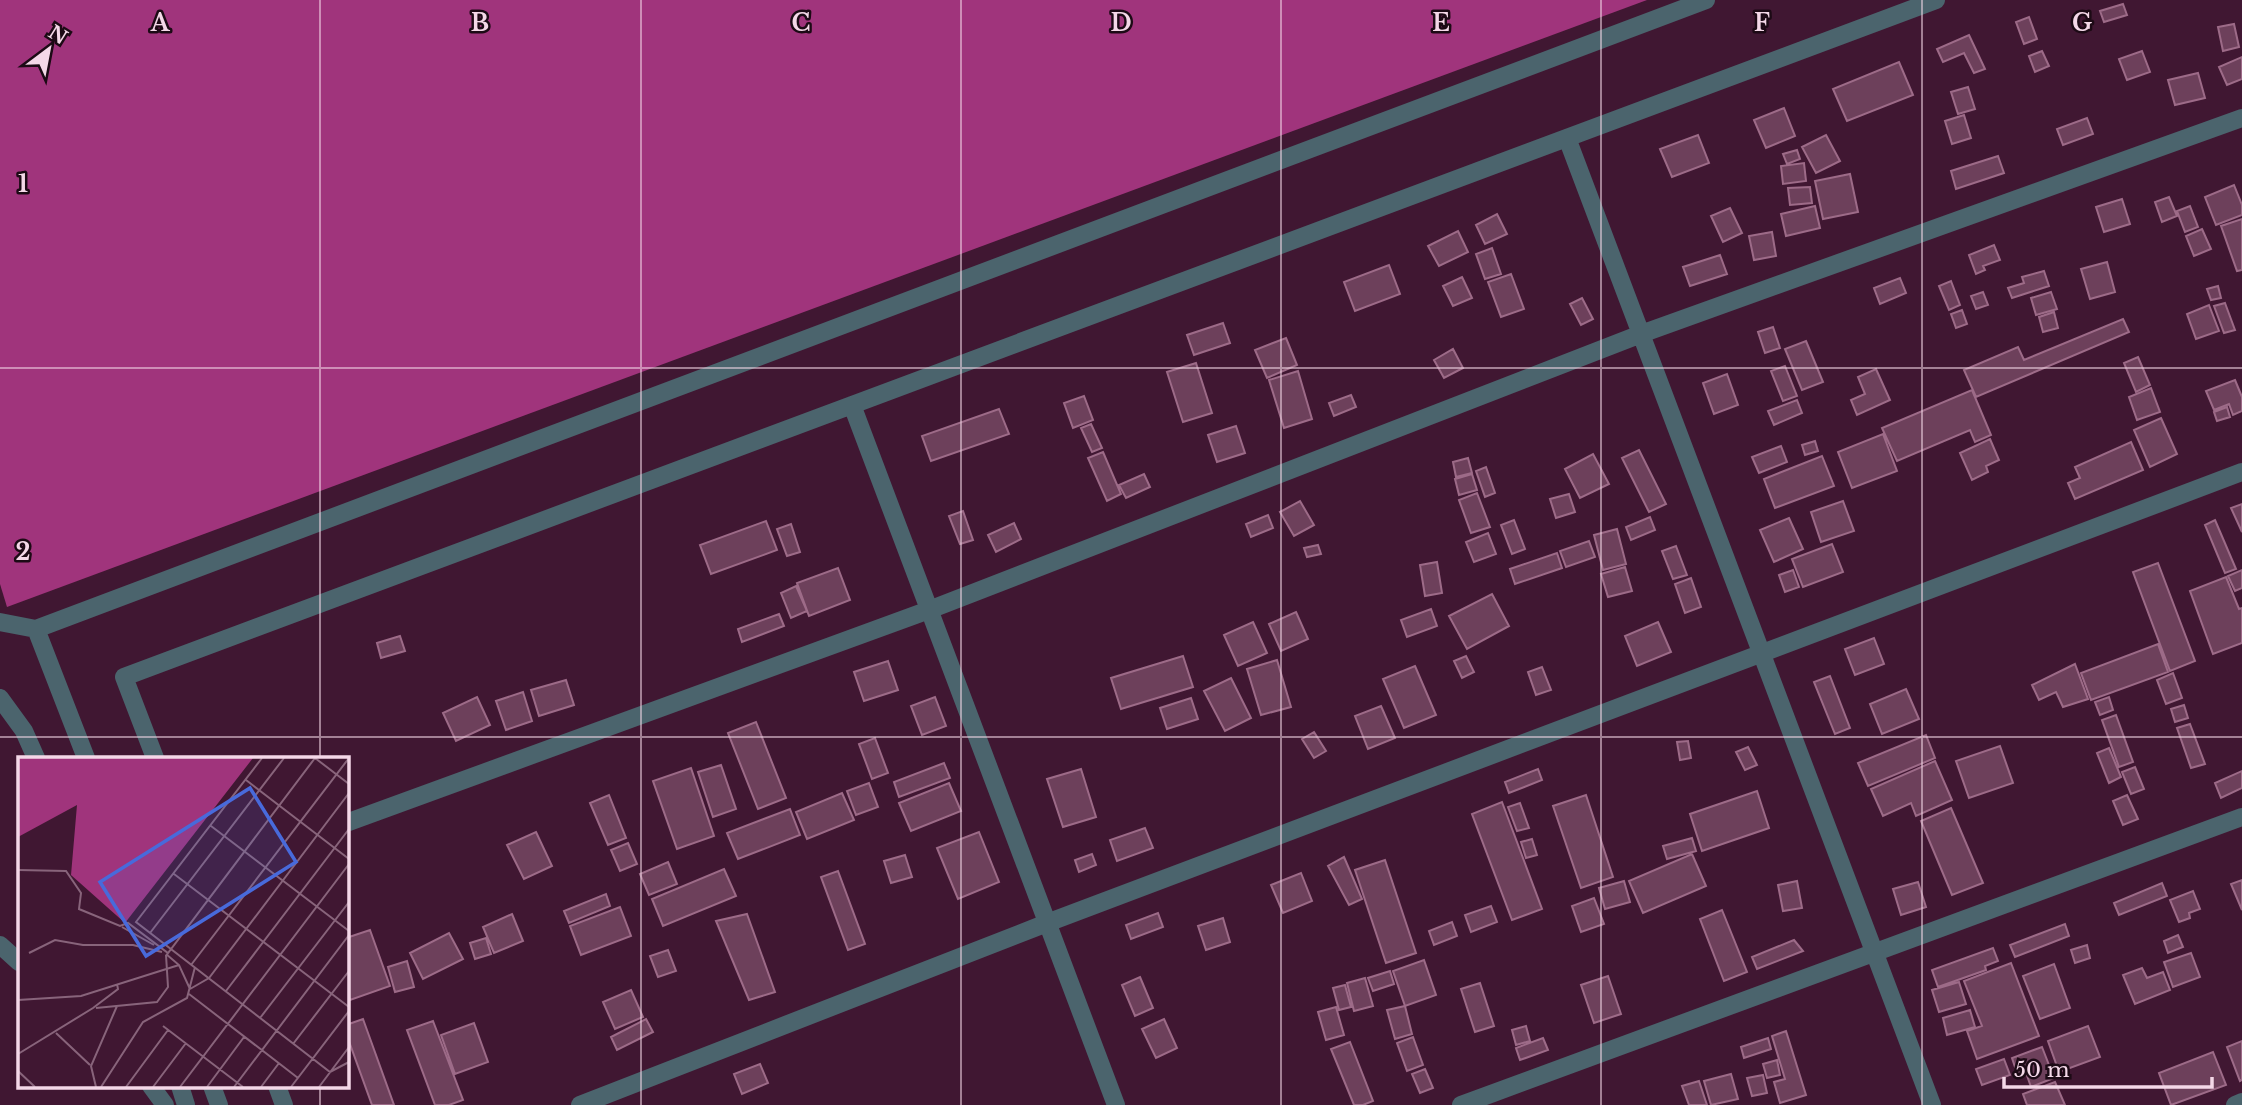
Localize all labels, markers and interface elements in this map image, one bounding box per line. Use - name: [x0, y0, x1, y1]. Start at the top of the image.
- text: A: [150, 9, 171, 37]
- text: B: [471, 9, 489, 37]
- text: C: [792, 9, 810, 37]
- text: D: [1110, 9, 1132, 37]
- text: E: [1432, 9, 1450, 37]
- text: F: [1754, 9, 1770, 37]
- text: G: [2072, 9, 2092, 37]
- north arrow: [14, 14, 84, 84]
- text: N: [44, 21, 72, 50]
- text: 1: [18, 170, 28, 198]
- text: 2: [16, 538, 30, 566]
- inset map: [18, 757, 348, 1088]
- scale bar: [2004, 1046, 2212, 1090]
- text: 50 m: [2014, 1057, 2070, 1083]

